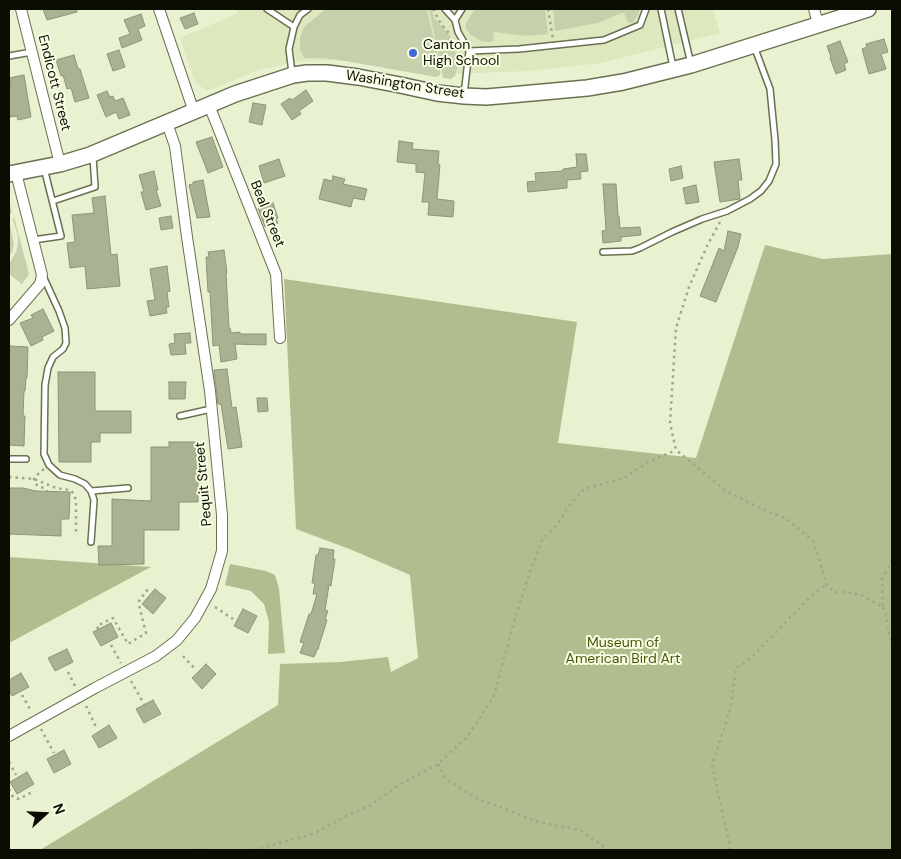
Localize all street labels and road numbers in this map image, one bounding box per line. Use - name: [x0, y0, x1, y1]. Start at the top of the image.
- street label: Endicott Street: [34, 33, 74, 133]
- street label: Washington Street: [345, 67, 465, 103]
- street label: Beal Street: [246, 178, 288, 250]
- street label: Pequit Street: [192, 441, 216, 527]

